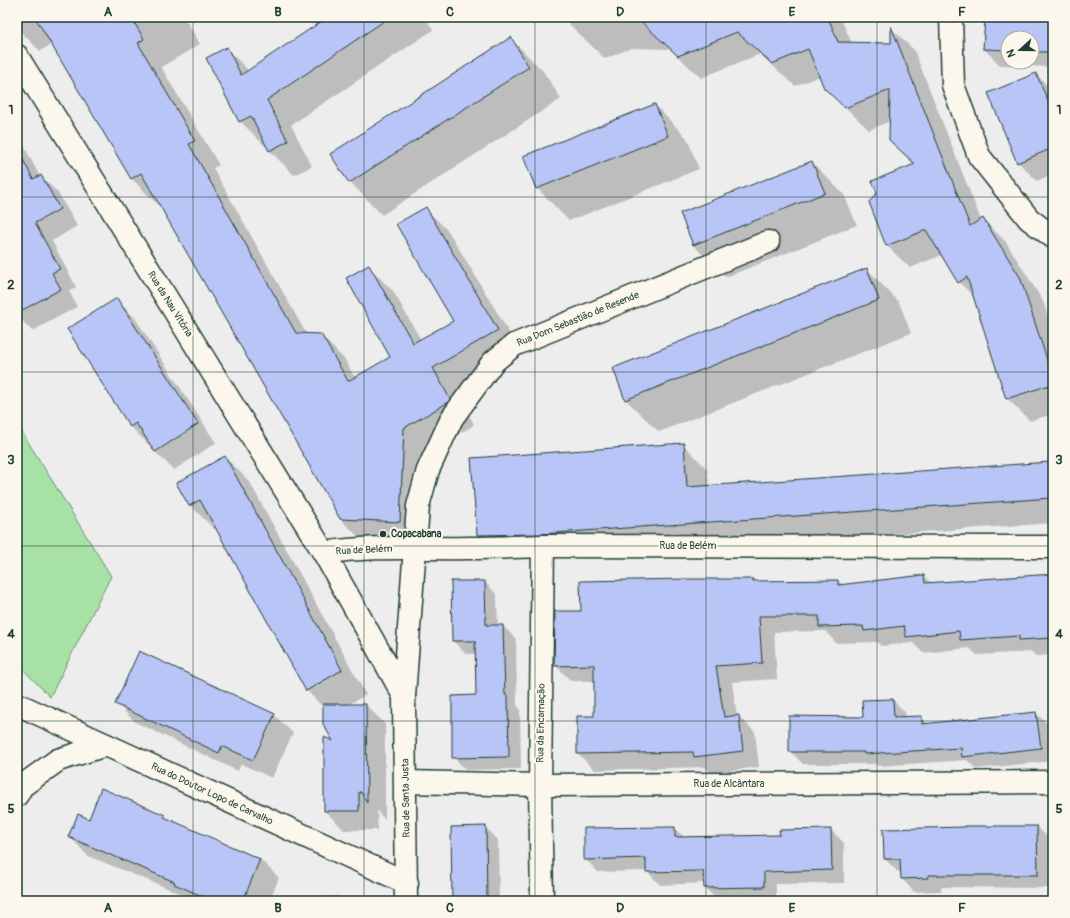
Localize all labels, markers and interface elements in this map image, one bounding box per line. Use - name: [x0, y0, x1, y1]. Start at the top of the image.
- text: A: [104, 4, 113, 20]
- text: B: [274, 4, 282, 20]
- text: C: [446, 4, 454, 20]
- text: D: [616, 4, 624, 20]
- text: E: [789, 4, 796, 20]
- text: F: [958, 4, 966, 20]
- north arrow: [1000, 30, 1040, 70]
- text: N: [1004, 47, 1019, 59]
- text: 1: [8, 102, 14, 118]
- text: 1: [1056, 102, 1062, 118]
- street label: Rua da Nau Vitória: [145, 269, 195, 339]
- text: 2: [7, 277, 15, 293]
- text: 2: [1055, 277, 1063, 293]
- street label: Rua Dom Sebastião de Resende: [515, 289, 641, 349]
- text: 3: [7, 452, 15, 468]
- text: 3: [1055, 452, 1063, 468]
- place label: Copacabana: [391, 528, 442, 540]
- marker: Copacabana: [378, 529, 388, 539]
- street label: Rua de Belém: [660, 540, 717, 552]
- street label: Rua de Belém: [335, 543, 393, 557]
- text: 4: [7, 626, 15, 642]
- text: 4: [1055, 626, 1063, 642]
- street label: Rua da Encarnação: [534, 683, 548, 763]
- street label: Rua de Santa Justa: [399, 758, 413, 838]
- street label: Rua do Doutor Lopo de Carvalho: [149, 760, 275, 828]
- street label: Rua de Alcântara: [694, 778, 765, 790]
- text: 5: [7, 801, 15, 817]
- text: 5: [1055, 801, 1063, 817]
- text: A: [104, 900, 113, 916]
- text: B: [274, 900, 282, 916]
- text: C: [446, 900, 454, 916]
- text: D: [616, 900, 624, 916]
- text: E: [789, 900, 796, 916]
- text: F: [958, 900, 966, 916]

